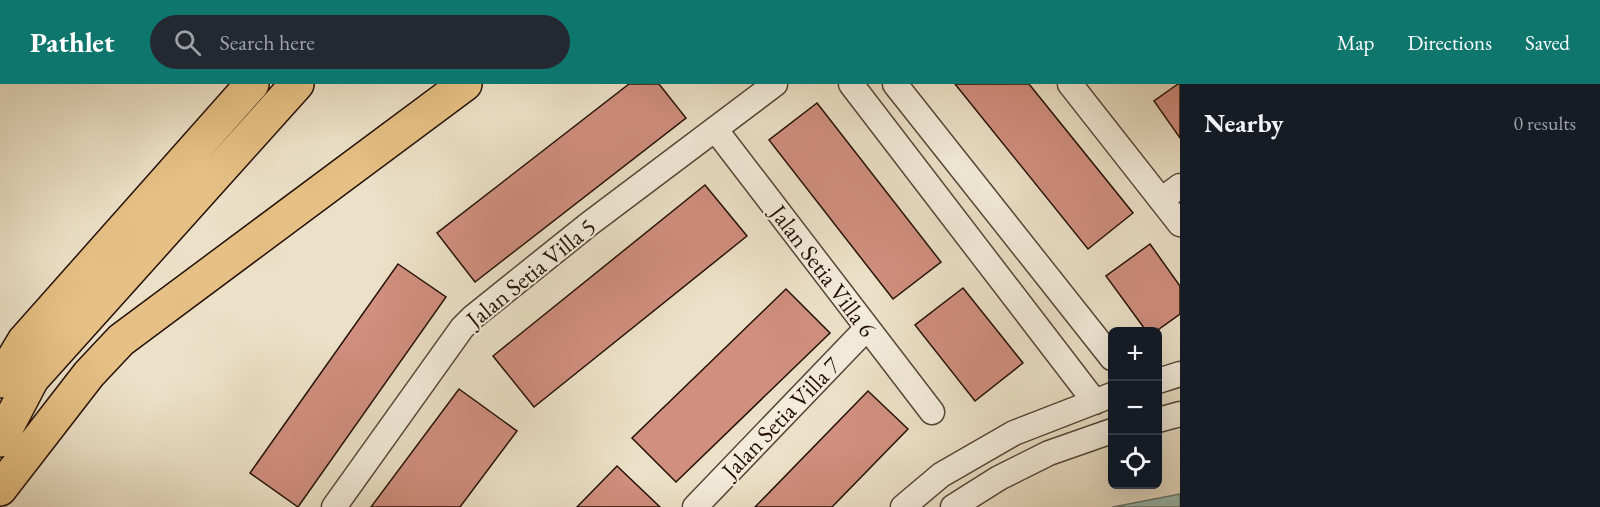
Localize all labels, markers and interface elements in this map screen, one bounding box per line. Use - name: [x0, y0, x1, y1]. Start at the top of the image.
- search box: [150, 15, 570, 69]
- text: Pathlet: [30, 24, 114, 60]
- icon: search: [171, 26, 204, 59]
- text: Search here: [219, 28, 315, 57]
- text: Map: [1337, 29, 1374, 56]
- text: Directions: [1407, 29, 1492, 56]
- text: Saved: [1525, 29, 1570, 56]
- text: Nearby: [1204, 106, 1284, 140]
- text: 0 results: [1513, 110, 1576, 136]
- street label: Jalan Setia Villa 6: [762, 197, 883, 343]
- street label: Jalan Setia Villa 5: [458, 211, 602, 336]
- map controls: [1108, 327, 1162, 489]
- button: +: [1108, 327, 1162, 381]
- street label: Jalan Setia Villa 7: [713, 350, 847, 487]
- button: −: [1108, 381, 1162, 435]
- button: locate: [1108, 435, 1162, 489]

